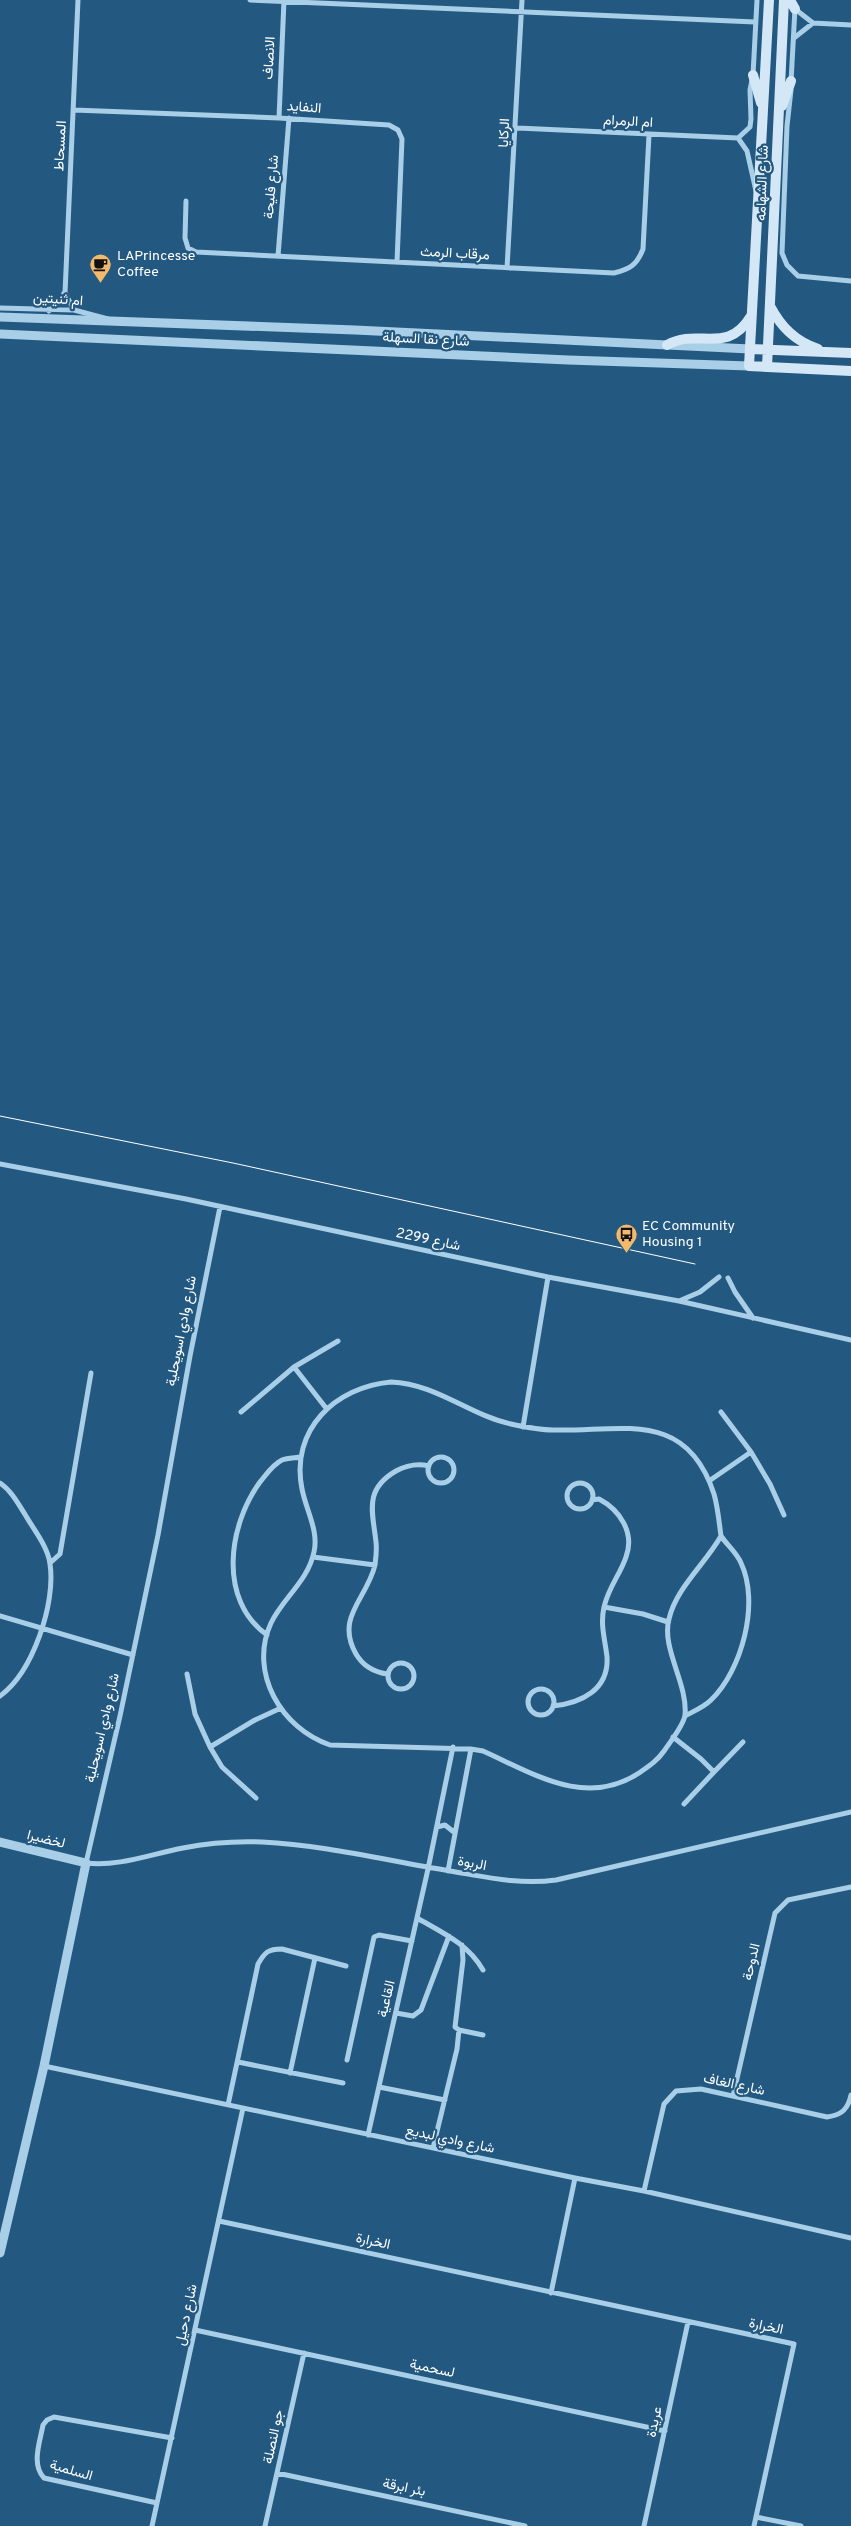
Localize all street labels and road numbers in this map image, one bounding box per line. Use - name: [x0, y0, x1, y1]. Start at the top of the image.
- street label: الانصاف: [260, 36, 280, 80]
- street label: النفايد: [286, 98, 322, 118]
- street label: ام الرمرام: [603, 112, 653, 132]
- street label: الركايا: [496, 118, 514, 148]
- street label: المسحاط: [51, 120, 71, 172]
- street label: شارع الشهامه: [753, 145, 774, 221]
- street label: شارع فليحة: [261, 154, 284, 220]
- street label: مرقاب الرمث: [420, 244, 490, 264]
- street label: ام ثنيتين: [32, 290, 84, 310]
- street label: شارع نقا السهلة: [382, 329, 470, 352]
- street label: شارع 2299: [394, 1225, 462, 1256]
- street label: شارع وادي اسويحلية: [163, 1274, 203, 1388]
- street label: شارع وادي اسويحلية: [82, 1672, 126, 1785]
- street label: لخضيرا: [25, 1827, 67, 1853]
- street label: الربوة: [456, 1853, 488, 1875]
- street label: الدوحة: [739, 1942, 765, 1982]
- street label: القاعية: [374, 1979, 400, 2019]
- street label: شارع الغاف: [701, 2070, 766, 2101]
- street label: شارع وادي لبديع: [403, 2122, 496, 2160]
- street label: الخرارة: [354, 2230, 392, 2254]
- street label: شارع دحيل: [172, 2283, 203, 2348]
- street label: الخرارة: [747, 2315, 785, 2339]
- street label: لسحمية: [408, 2356, 456, 2382]
- street label: عريدة: [643, 2405, 667, 2439]
- street label: جو النصلة: [260, 2409, 288, 2465]
- street label: السلمية: [48, 2457, 94, 2485]
- street label: بئر ابرقة: [381, 2475, 427, 2501]

